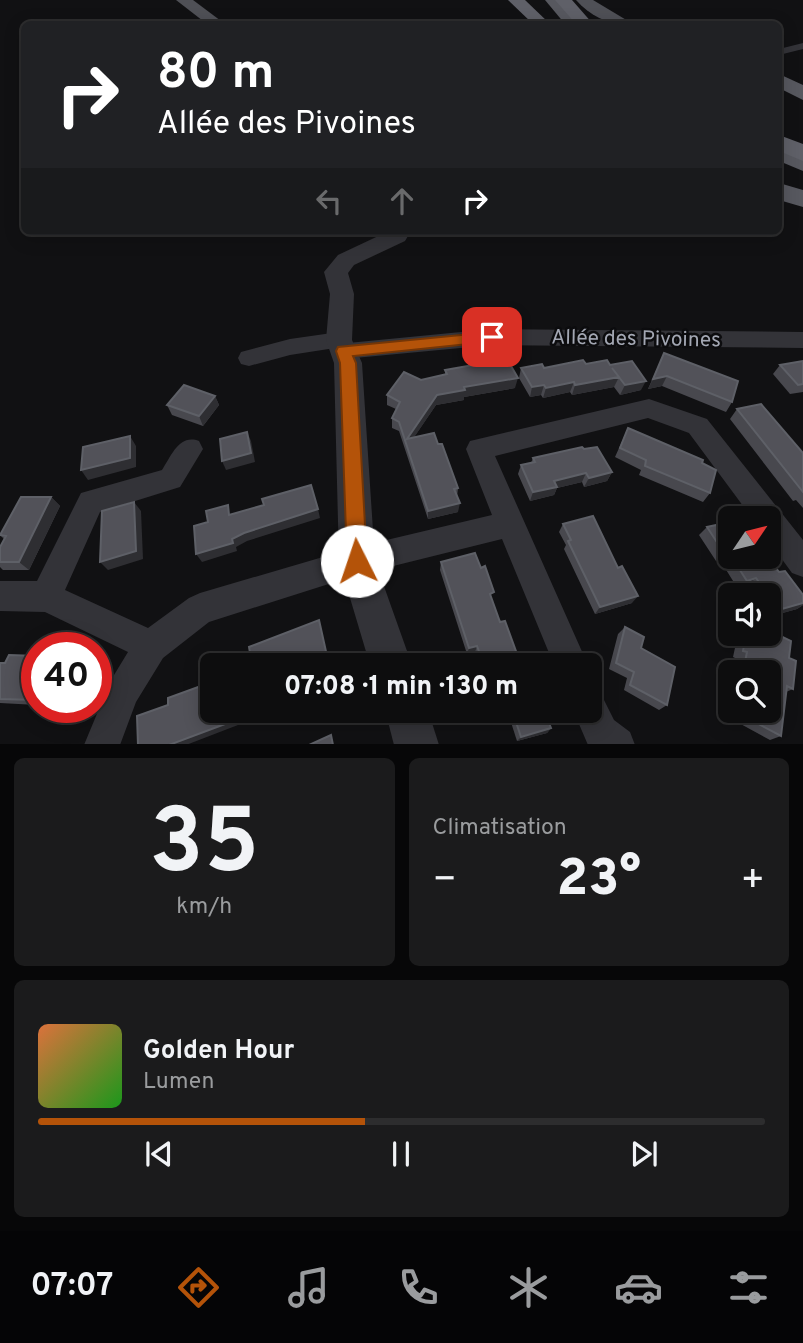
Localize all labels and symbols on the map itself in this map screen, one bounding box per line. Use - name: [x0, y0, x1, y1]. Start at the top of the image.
- pin: [462, 307, 522, 367]
- street label: Allée des Pivoines: [551, 325, 721, 354]
- north arrow: [718, 506, 780, 569]
- position arrow: [320, 524, 394, 598]
- speed limit sign: 40: [21, 632, 112, 723]

